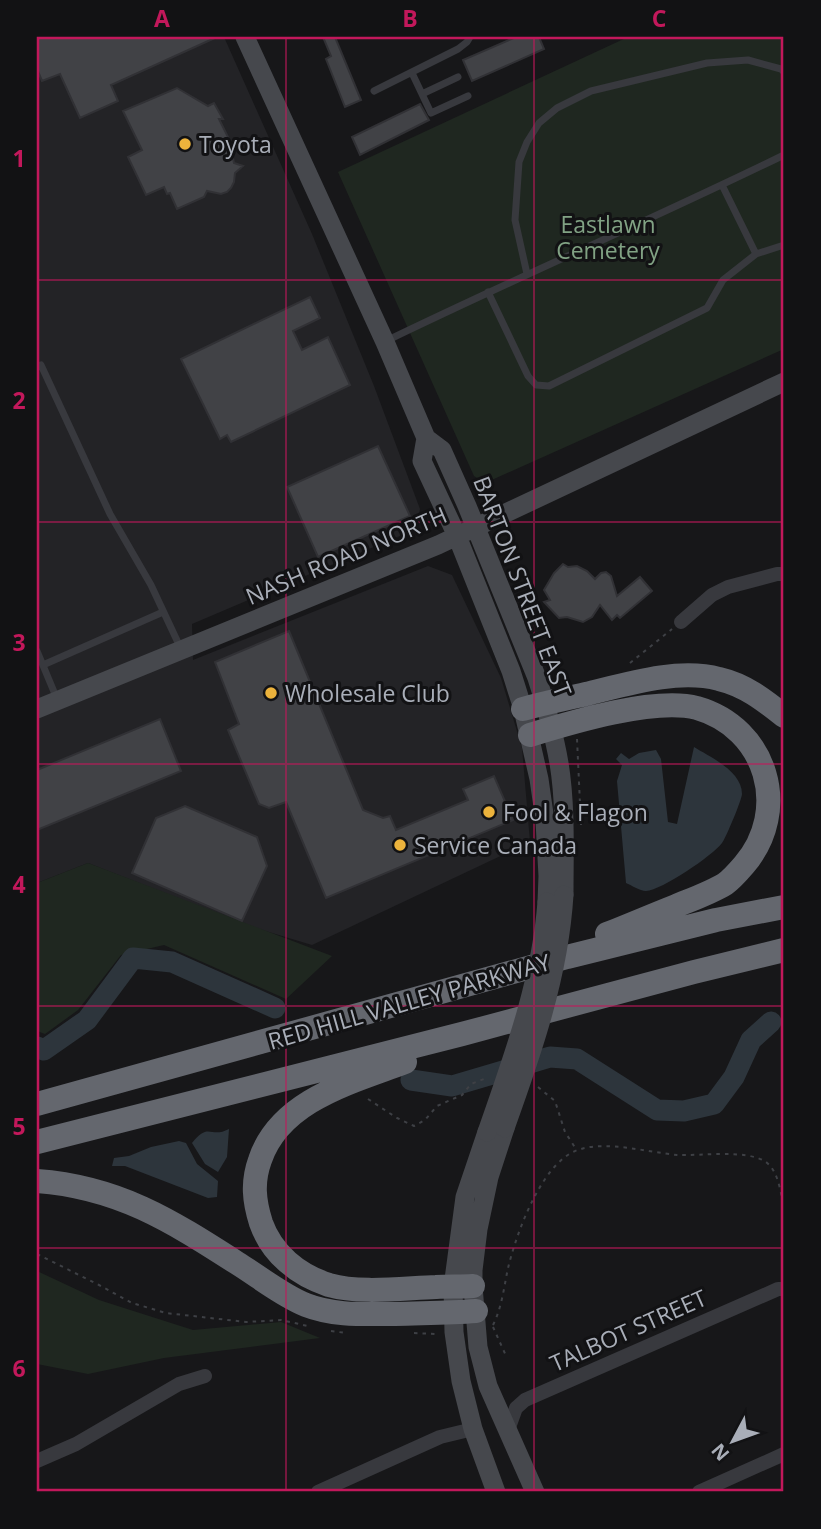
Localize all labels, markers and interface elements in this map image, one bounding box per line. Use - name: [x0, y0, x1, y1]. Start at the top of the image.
- text: A: [154, 2, 170, 34]
- text: B: [402, 2, 418, 34]
- text: C: [652, 2, 666, 34]
- place label: Toyota: [199, 128, 272, 160]
- marker: Toyota: [177, 136, 193, 152]
- text: 1: [12, 142, 26, 174]
- park label: Eastlawn Cemetery: [556, 208, 660, 266]
- text: 2: [12, 384, 26, 416]
- street label: BARTON STREET EAST: [466, 471, 580, 701]
- street label: NASH ROAD NORTH: [240, 498, 452, 612]
- text: 3: [12, 626, 26, 658]
- place label: Wholesale Club: [285, 677, 450, 709]
- marker: Wholesale Club: [263, 685, 279, 701]
- place label: Fool & Flagon: [503, 796, 648, 828]
- marker: Fool & Flagon: [481, 804, 497, 820]
- place label: Service Canada: [414, 829, 577, 861]
- marker: Service Canada: [392, 837, 408, 853]
- text: 4: [12, 868, 26, 900]
- street label: RED HILL VALLEY PARKWAY: [264, 945, 554, 1057]
- text: 5: [12, 1110, 26, 1142]
- street label: TALBOT STREET: [545, 1281, 712, 1379]
- text: 6: [12, 1352, 26, 1384]
- north arrow: [698, 1406, 768, 1476]
- text: N: [705, 1438, 735, 1467]

